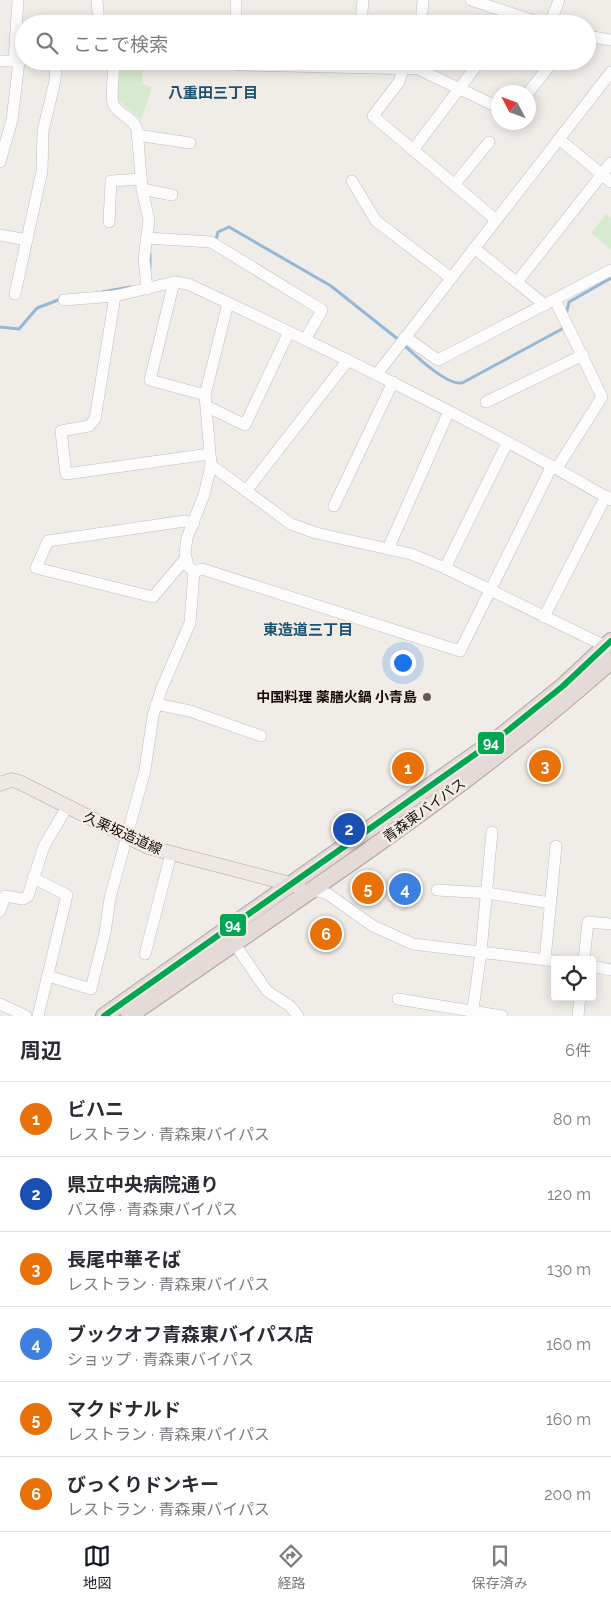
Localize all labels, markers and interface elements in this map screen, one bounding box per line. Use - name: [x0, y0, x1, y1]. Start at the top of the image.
- search box: [15, 15, 596, 70]
- icon: search: [33, 29, 61, 57]
- text: ここで検索: [73, 33, 168, 55]
- district label: 八重田三丁目: [168, 84, 258, 102]
- north arrow: [491, 85, 536, 130]
- district label: 東造道三丁目: [263, 621, 353, 639]
- your location: [390, 650, 416, 676]
- place label: 中国料理 薬膳火鍋 小青島: [256, 689, 417, 705]
- marker: 中国料理 薬膳火鍋 小青島: [421, 691, 433, 703]
- line badge: 94: [477, 731, 505, 755]
- text: 94: [483, 735, 499, 751]
- pin: 3: [529, 747, 561, 785]
- pin: 1: [392, 749, 424, 787]
- street label: 青森東バイパス: [380, 775, 468, 845]
- street label: 久栗坂造道線: [81, 809, 165, 857]
- pin: 2: [333, 810, 365, 848]
- pin: 5: [352, 869, 384, 907]
- pin: 4: [389, 870, 421, 908]
- line badge: 94: [219, 913, 247, 937]
- pin: 6: [310, 915, 342, 953]
- text: 94: [225, 917, 241, 933]
- map controls: [551, 956, 596, 1001]
- button: locate: [551, 956, 596, 1001]
- text: 周辺: [20, 1038, 62, 1063]
- text: 6件: [565, 1041, 591, 1060]
- text: ビハニ: [67, 1098, 124, 1120]
- text: 1: [32, 1110, 40, 1129]
- text: 80 m: [553, 1110, 591, 1129]
- text: レストラン · 青森東バイパス: [67, 1125, 270, 1144]
- text: 県立中央病院通り: [67, 1173, 219, 1195]
- text: 2: [31, 1185, 41, 1204]
- text: 120 m: [547, 1185, 591, 1204]
- text: バス停 · 青森東バイパス: [67, 1200, 238, 1219]
- text: 長尾中華そば: [67, 1248, 181, 1270]
- text: 3: [32, 1260, 40, 1279]
- text: 130 m: [547, 1260, 591, 1279]
- text: レストラン · 青森東バイパス: [67, 1275, 270, 1294]
- text: ブックオフ青森東バイパス店: [67, 1323, 314, 1345]
- text: 4: [31, 1335, 41, 1354]
- text: 160 m: [546, 1335, 591, 1354]
- text: ショップ · 青森東バイパス: [67, 1350, 254, 1369]
- text: マクドナルド: [67, 1398, 181, 1420]
- text: 5: [32, 1410, 40, 1429]
- text: 160 m: [546, 1410, 591, 1429]
- text: レストラン · 青森東バイパス: [67, 1425, 270, 1444]
- text: びっくりドンキー: [67, 1473, 219, 1495]
- text: 6: [31, 1485, 41, 1504]
- text: 200 m: [544, 1485, 591, 1504]
- text: レストラン · 青森東バイパス: [67, 1500, 270, 1519]
- tab: 地図: [83, 1542, 111, 1592]
- tab: 経路: [277, 1542, 305, 1592]
- tab: 保存済み: [472, 1542, 528, 1592]

